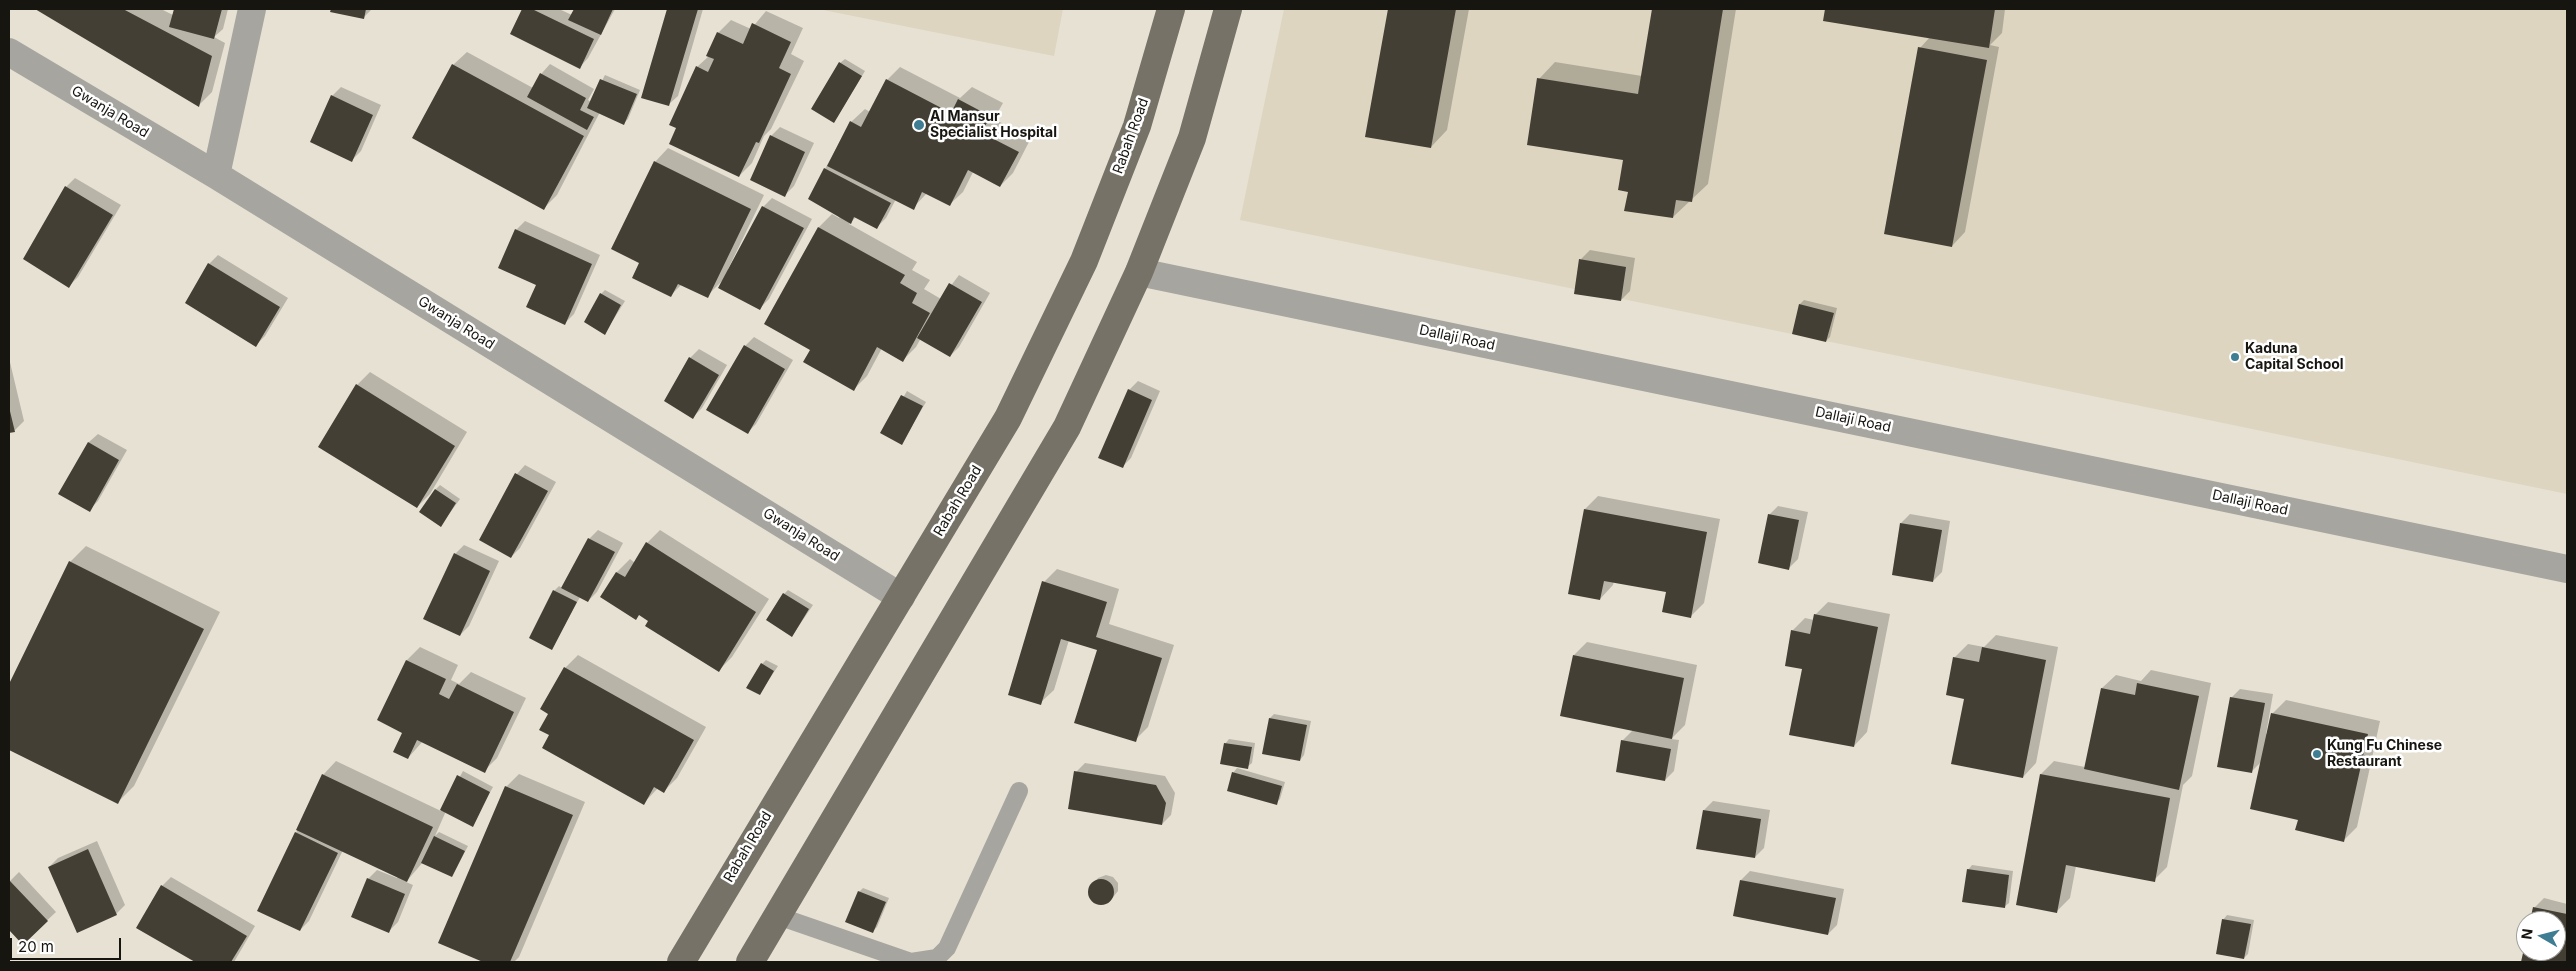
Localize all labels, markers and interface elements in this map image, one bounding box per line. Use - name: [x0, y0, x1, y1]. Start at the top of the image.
- street label: Gwanja Road: [68, 82, 152, 142]
- street label: Rabah Road: [1110, 96, 1152, 176]
- place label: Al Mansur Specialist Hospital: [930, 109, 1057, 142]
- marker: Al Mansur Specialist Hospital: [912, 118, 926, 132]
- street label: Gwanja Road: [415, 293, 497, 353]
- street label: Dallaji Road: [1418, 322, 1496, 354]
- place label: Kaduna Capital School: [2245, 341, 2344, 374]
- marker: Kaduna Capital School: [2229, 351, 2241, 363]
- street label: Dallaji Road: [1814, 404, 1892, 436]
- street label: Rabah Road: [930, 463, 986, 539]
- street label: Dallaji Road: [2211, 487, 2289, 519]
- street label: Gwanja Road: [760, 505, 842, 565]
- place label: Kung Fu Chinese Restaurant: [2327, 738, 2442, 770]
- marker: Kung Fu Chinese Restaurant: [2311, 748, 2323, 760]
- street label: Rabah Road: [720, 809, 776, 885]
- north arrow: [2516, 911, 2566, 961]
- scale bar: [12, 928, 124, 960]
- text: N: [2517, 928, 2536, 940]
- text: 20 m: [18, 937, 54, 956]

